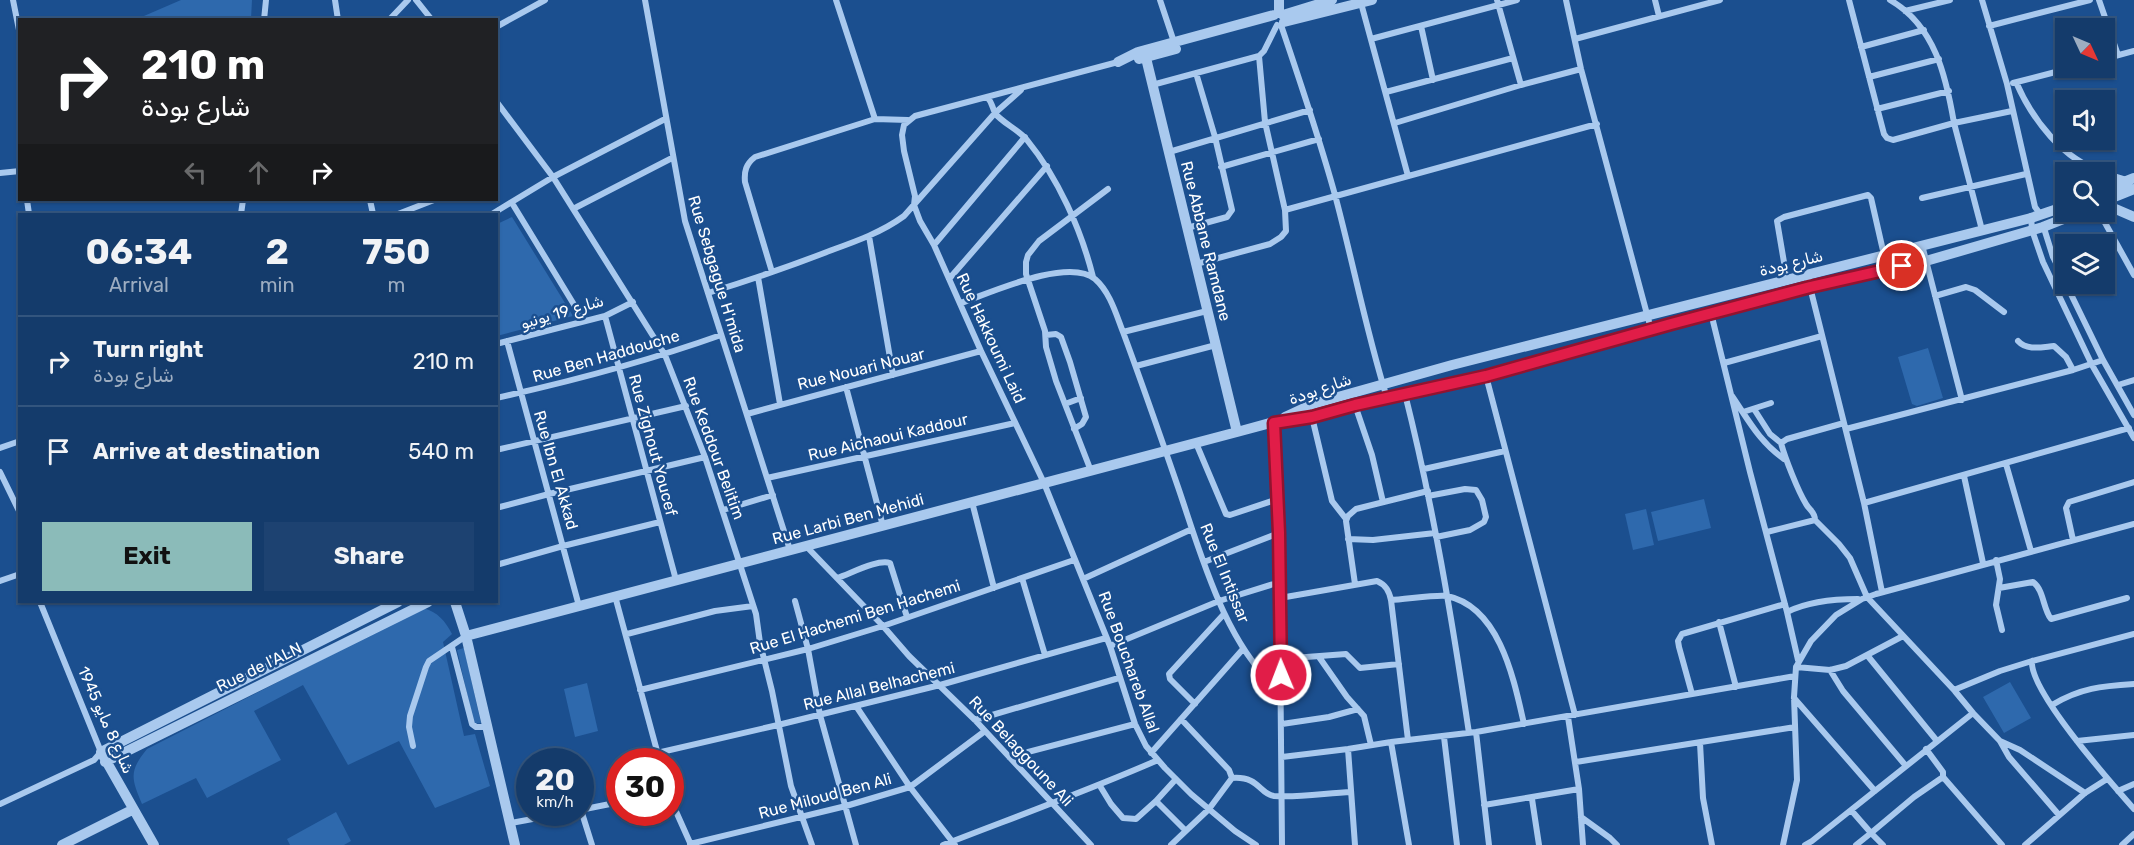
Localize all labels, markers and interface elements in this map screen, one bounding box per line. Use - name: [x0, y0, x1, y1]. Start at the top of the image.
- north arrow: [2055, 18, 2115, 78]
- map controls: [2055, 18, 2115, 294]
- text: 210 m: [141, 40, 265, 90]
- icon: right: [42, 42, 120, 120]
- button: sound: [2055, 90, 2115, 150]
- text: شارع بودة: [141, 91, 251, 123]
- icon: left: [179, 156, 212, 189]
- icon: ahead: [242, 156, 275, 189]
- icon: right: [305, 156, 338, 189]
- street label: Rue Abbane Ramdane: [1177, 159, 1235, 323]
- button: search: [2055, 162, 2115, 222]
- street label: Rue Sebgague H'mida: [684, 193, 750, 355]
- text: 06:34: [86, 230, 192, 273]
- text: 2: [265, 230, 289, 273]
- text: 750: [362, 230, 430, 273]
- button: layers: [2055, 234, 2115, 294]
- pin: [1876, 240, 1927, 291]
- street label: شارع بودة: [1757, 246, 1825, 282]
- icon: arrive: [1885, 249, 1918, 282]
- street label: Rue Hakkoumi Laid: [953, 270, 1029, 406]
- text: Arrival: [109, 273, 169, 297]
- text: min: [260, 273, 295, 297]
- text: m: [387, 273, 405, 297]
- street label: شارع 19 يونيو: [518, 291, 606, 335]
- street label: Rue Ben Haddouche: [530, 326, 682, 386]
- text: Turn right: [93, 336, 203, 363]
- street label: Rue Nouari Nouar: [795, 344, 927, 394]
- icon: right: [42, 345, 75, 378]
- text: 210 m: [413, 348, 474, 375]
- text: شارع بودة: [93, 363, 174, 387]
- street label: شارع بودة: [1286, 369, 1354, 410]
- street label: Rue Zighout Youcef: [625, 372, 681, 519]
- street label: Rue Keddour Belitim: [679, 374, 749, 522]
- street label: Rue Ibn El Akkad: [530, 408, 582, 532]
- street label: Rue Aichaoui Kaddour: [806, 409, 970, 465]
- icon: arrive: [42, 435, 75, 468]
- text: Arrive at destination: [93, 438, 320, 465]
- text: 540 m: [408, 438, 474, 465]
- street label: Rue Larbi Ben Mehidi: [770, 490, 926, 548]
- street label: Rue El Intissar: [1196, 520, 1254, 626]
- button: Exit: [42, 522, 252, 591]
- button: Share: [264, 522, 474, 591]
- street label: Rue El Hachemi Ben Hachemi: [747, 576, 963, 658]
- street label: Rue Bouchareb Allal: [1095, 589, 1163, 735]
- street label: Rue de l'ALN: [213, 638, 305, 696]
- position arrow: [1249, 643, 1313, 707]
- street label: Rue Allal Belhachemi: [801, 658, 957, 714]
- street label: شارع 8 مايو 1945: [72, 663, 138, 777]
- street label: Rue Belaggoune Ali: [965, 692, 1077, 810]
- speed limit sign: 30: [606, 748, 684, 826]
- text: 20: [535, 762, 575, 798]
- street label: Rue Miloud Ben Ali: [756, 769, 894, 823]
- text: km/h: [536, 793, 574, 811]

